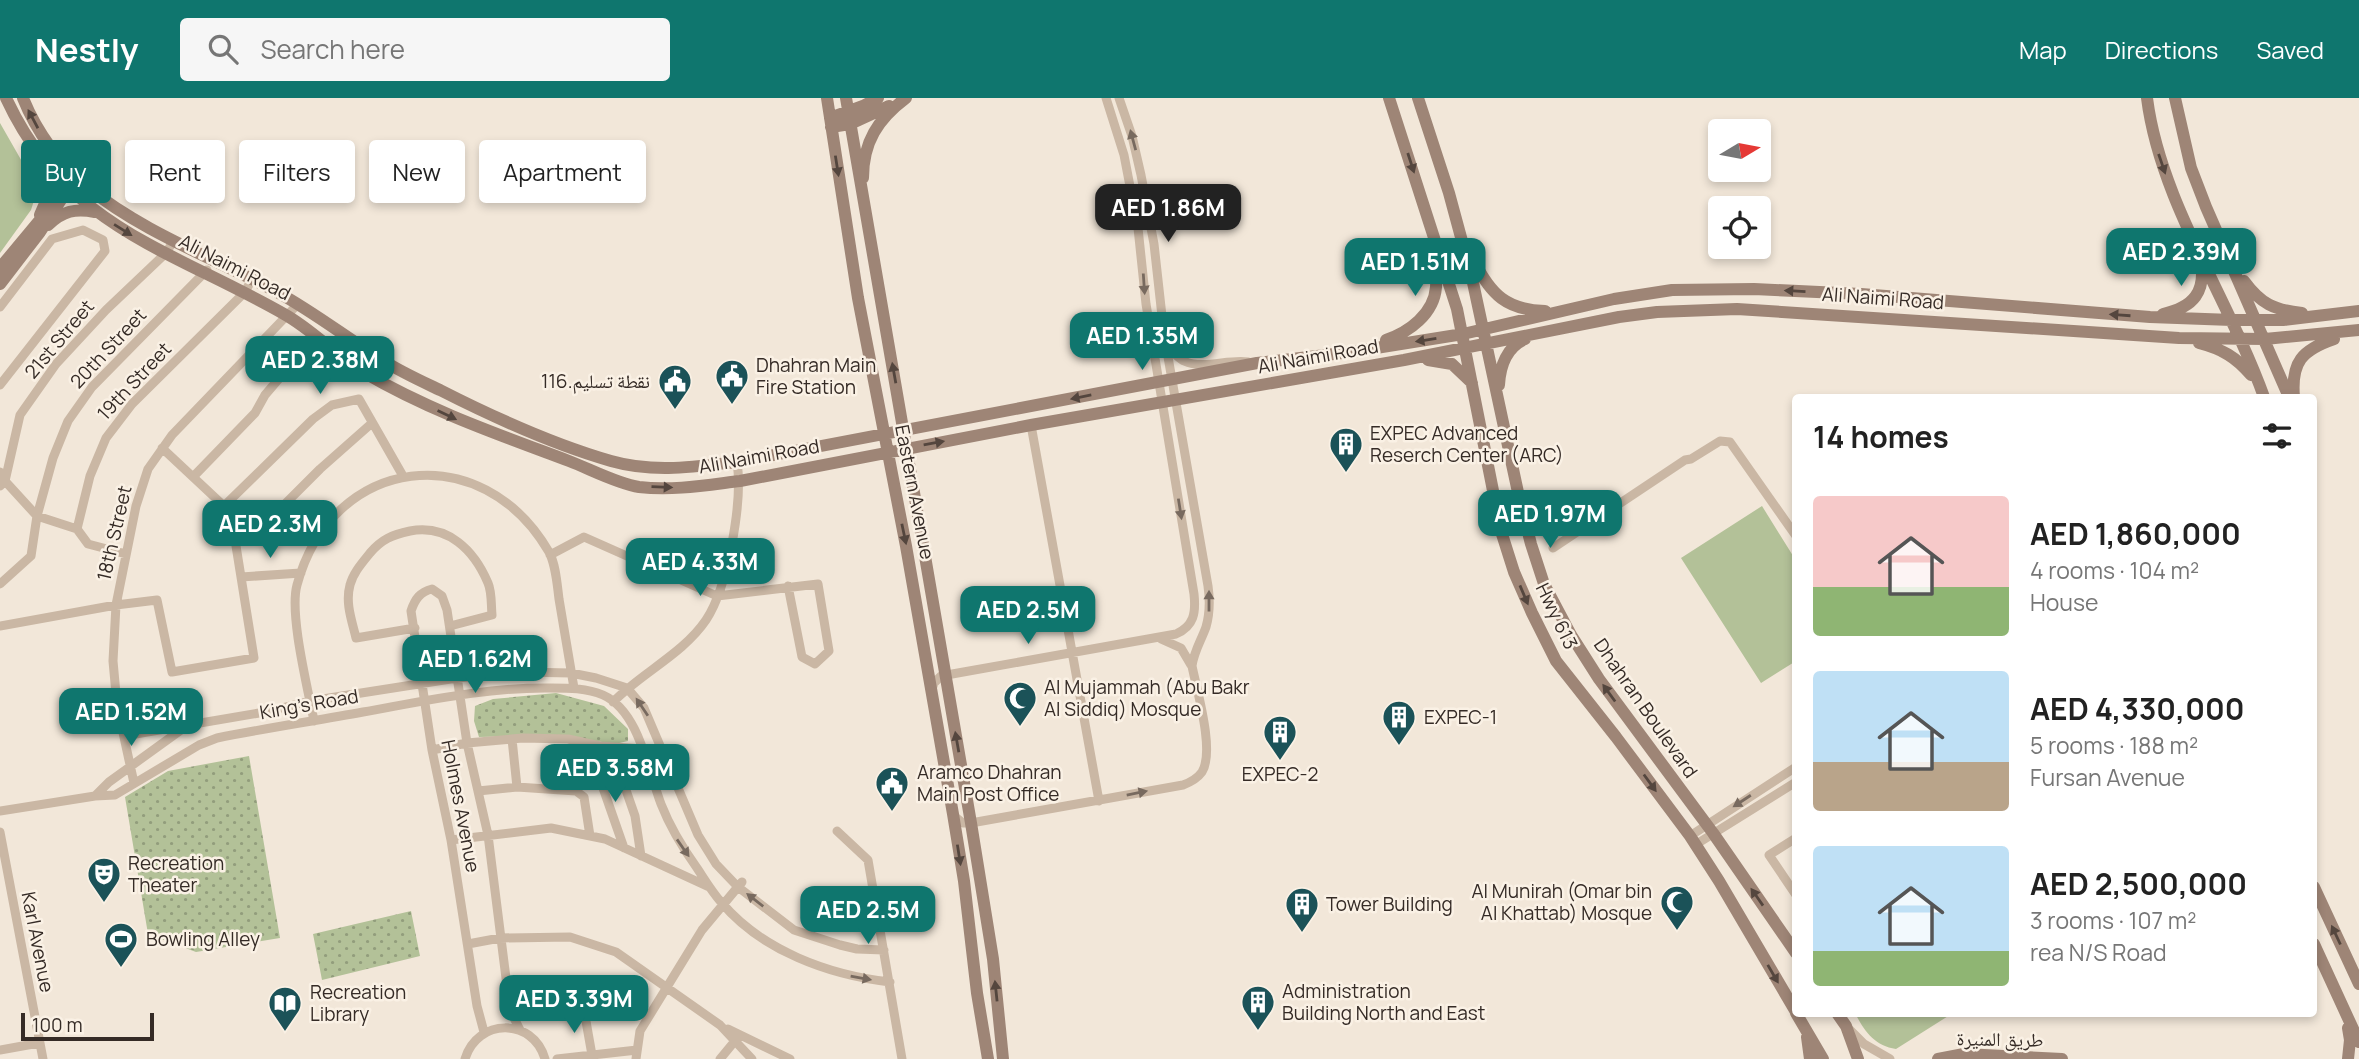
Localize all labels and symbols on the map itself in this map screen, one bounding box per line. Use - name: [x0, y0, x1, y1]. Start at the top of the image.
- one-way arrow: [27, 109, 39, 128]
- north arrow: [1708, 119, 1771, 182]
- one-way arrow: [1127, 129, 1137, 150]
- one-way arrow: [1406, 153, 1416, 174]
- one-way arrow: [2157, 154, 2168, 175]
- one-way arrow: [832, 155, 843, 177]
- pin: AED 1.86M: [1088, 184, 1248, 244]
- one-way arrow: [113, 223, 132, 236]
- street label: Ali Naimi Road: [175, 228, 295, 306]
- pin: AED 2.39M: [2101, 228, 2261, 288]
- pin: AED 1.51M: [1335, 238, 1495, 298]
- one-way arrow: [1139, 274, 1150, 296]
- street label: Ali Naimi Road: [1821, 281, 1945, 315]
- one-way arrow: [1784, 285, 1806, 296]
- street label: 21st Street: [18, 294, 100, 384]
- street label: 20th Street: [64, 302, 152, 394]
- one-way arrow: [2109, 309, 2131, 320]
- pin: AED 1.35M: [1062, 313, 1222, 372]
- street label: Ali Naimi Road: [1256, 333, 1380, 379]
- one-way arrow: [1415, 334, 1437, 345]
- street label: 19th Street: [91, 336, 177, 426]
- pin: AED 2.38M: [240, 336, 400, 396]
- place label: Dhahran Main Fire Station: [756, 352, 876, 400]
- public building icon: Dhahran Main Fire Station: [713, 357, 751, 406]
- public building icon: نقطة تسليم.116: [656, 362, 694, 411]
- one-way arrow: [888, 362, 899, 384]
- place label: نقطة تسليم.116: [541, 368, 650, 394]
- one-way arrow: [1070, 392, 1092, 403]
- one-way arrow: [437, 409, 457, 420]
- place label: EXPEC Advanced Reserch Center (ARC): [1370, 420, 1564, 468]
- street label: Eastern Avenue: [889, 422, 941, 562]
- building icon: EXPEC Advanced Reserch Center (ARC): [1327, 425, 1365, 474]
- street label: Ali Naimi Road: [697, 433, 821, 479]
- one-way arrow: [923, 437, 945, 448]
- one-way arrow: [651, 482, 673, 493]
- street label: 18th Street: [90, 483, 138, 583]
- pin: AED 1.97M: [1470, 490, 1630, 550]
- one-way arrow: [1175, 498, 1186, 520]
- pin: AED 2.3M: [198, 500, 342, 560]
- one-way arrow: [898, 523, 909, 545]
- pin: AED 4.33M: [620, 538, 780, 598]
- street label: Hwy 613: [1530, 579, 1584, 653]
- one-way arrow: [1518, 585, 1530, 605]
- pin: AED 2.5M: [956, 587, 1100, 646]
- one-way arrow: [1203, 590, 1215, 612]
- street label: Dhahran Boulevard: [1588, 633, 1704, 783]
- pin: AED 1.62M: [395, 636, 555, 695]
- place label: Al Mujammah (Abu Bakr Al Siddiq) Mosque: [1044, 674, 1250, 722]
- mosque icon: Al Mujammah (Abu Bakr Al Siddiq) Mosque: [1001, 679, 1039, 728]
- street label: King's Road: [258, 683, 360, 725]
- one-way arrow: [1602, 683, 1616, 702]
- pin: AED 1.52M: [51, 688, 211, 748]
- one-way arrow: [635, 698, 649, 716]
- building icon: EXPEC-1: [1380, 698, 1418, 747]
- place label: EXPEC-1: [1424, 704, 1497, 730]
- building icon: EXPEC-2: [1261, 713, 1299, 762]
- one-way arrow: [951, 731, 962, 753]
- street label: Holmes Avenue: [435, 737, 487, 875]
- pin: AED 3.58M: [535, 744, 695, 804]
- place label: Aramco Dhahran Main Post Office: [917, 759, 1062, 807]
- place label: EXPEC-2: [1242, 761, 1318, 787]
- public building icon: Aramco Dhahran Main Post Office: [873, 764, 911, 813]
- one-way arrow: [1643, 774, 1657, 792]
- one-way arrow: [1126, 788, 1148, 799]
- one-way arrow: [1733, 794, 1752, 807]
- one-way arrow: [676, 839, 690, 857]
- one-way arrow: [954, 844, 965, 866]
- place label: Recreation Theater: [128, 850, 224, 898]
- theatre icon: Recreation Theater: [85, 855, 123, 904]
- place label: Al Munirah (Omar bin Al Khattab) Mosque: [1472, 878, 1652, 926]
- mosque icon: Al Munirah (Omar bin Al Khattab) Mosque: [1658, 883, 1696, 932]
- building icon: Tower Building: [1283, 885, 1321, 934]
- pin: AED 2.5M: [796, 886, 940, 946]
- one-way arrow: [1750, 888, 1764, 906]
- street label: Karl Avenue: [16, 889, 60, 995]
- place label: Tower Building: [1326, 891, 1453, 917]
- one-way arrow: [747, 893, 765, 908]
- sports icon: Bowling Alley: [102, 920, 140, 969]
- one-way arrow: [2330, 925, 2342, 945]
- place label: Bowling Alley: [146, 926, 260, 952]
- one-way arrow: [1767, 964, 1779, 984]
- one-way arrow: [850, 973, 872, 984]
- pin: AED 3.39M: [494, 976, 654, 1035]
- place label: Administration Building North and East: [1282, 978, 1485, 1026]
- place label: Recreation Library: [310, 979, 406, 1027]
- one-way arrow: [990, 980, 1001, 1002]
- building icon: Administration Building North and East: [1239, 983, 1277, 1032]
- library icon: Recreation Library: [266, 984, 304, 1033]
- scale bar: [21, 1010, 154, 1042]
- street label: طريق المنيرة: [1956, 1025, 2044, 1053]

